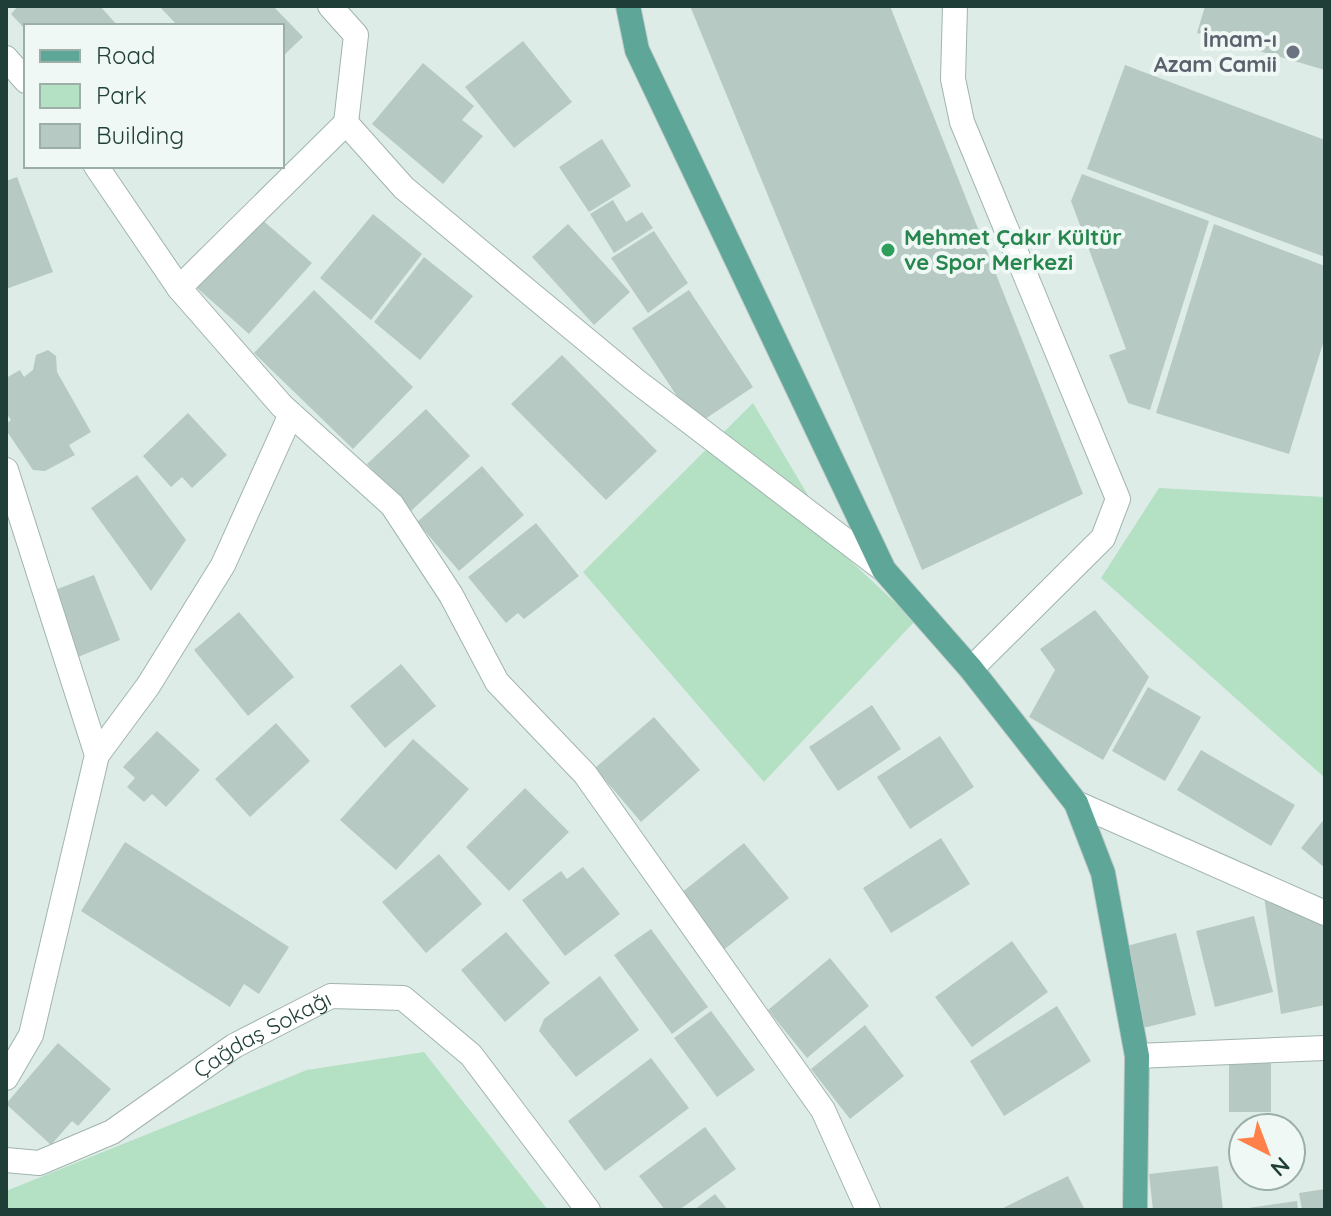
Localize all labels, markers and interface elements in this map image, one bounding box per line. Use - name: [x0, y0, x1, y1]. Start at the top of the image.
- legend: [24, 24, 284, 168]
- place label: İmam-ı Azam Camii: [1154, 25, 1277, 78]
- text: Road: [96, 40, 156, 70]
- marker: İmam-ı Azam Camii: [1284, 43, 1302, 61]
- text: Park: [96, 80, 147, 110]
- text: Building: [96, 120, 184, 150]
- place label: Mehmet Çakır Kültür ve Spor Merkezi: [904, 223, 1122, 276]
- marker: Mehmet Çakır Kültür ve Spor Merkezi: [879, 241, 897, 259]
- street label: Çağdaş Sokağı: [188, 984, 336, 1084]
- north arrow: [1227, 1112, 1307, 1192]
- text: N: [1265, 1151, 1296, 1183]

